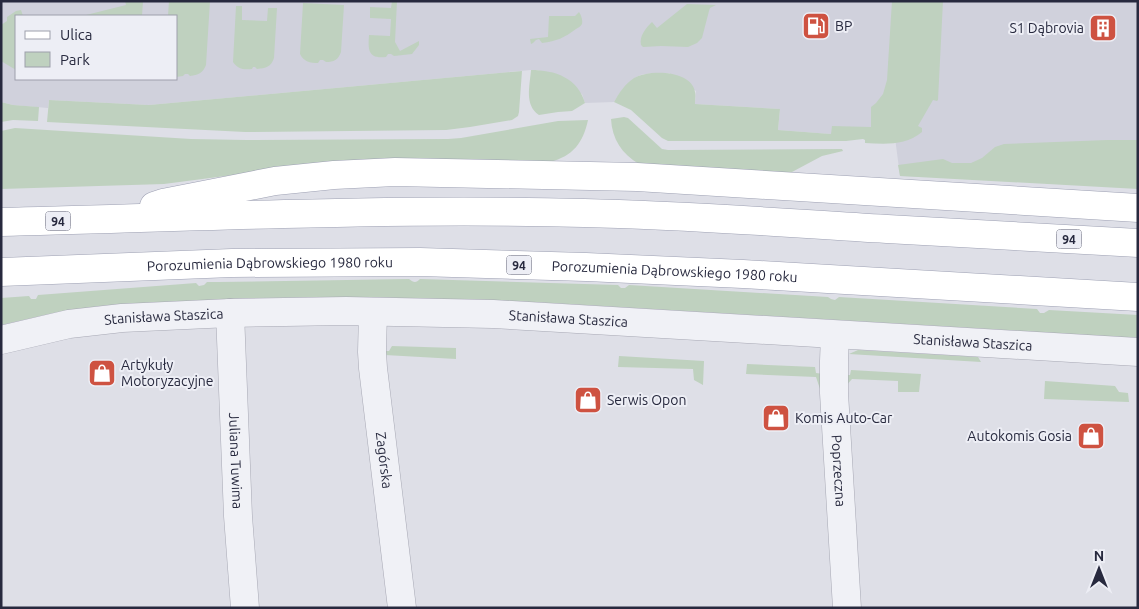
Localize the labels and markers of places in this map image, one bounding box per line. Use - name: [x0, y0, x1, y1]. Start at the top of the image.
- fuel station icon: BP: [801, 11, 831, 41]
- building icon: S1 Dąbrovia: [1088, 13, 1118, 43]
- place label: BP: [835, 18, 852, 34]
- place label: S1 Dąbrovia: [1009, 20, 1084, 36]
- place label: Artykuły Motoryzacyjne: [121, 357, 214, 389]
- shop icon: Artykuły Motoryzacyjne: [87, 358, 117, 388]
- shop icon: Serwis Opon: [573, 385, 603, 415]
- place label: Serwis Opon: [607, 392, 686, 408]
- shop icon: Komis Auto-Car: [761, 403, 791, 433]
- place label: Komis Auto-Car: [795, 410, 893, 426]
- shop icon: Autokomis Gosia: [1076, 421, 1106, 451]
- place label: Autokomis Gosia: [967, 428, 1072, 444]

